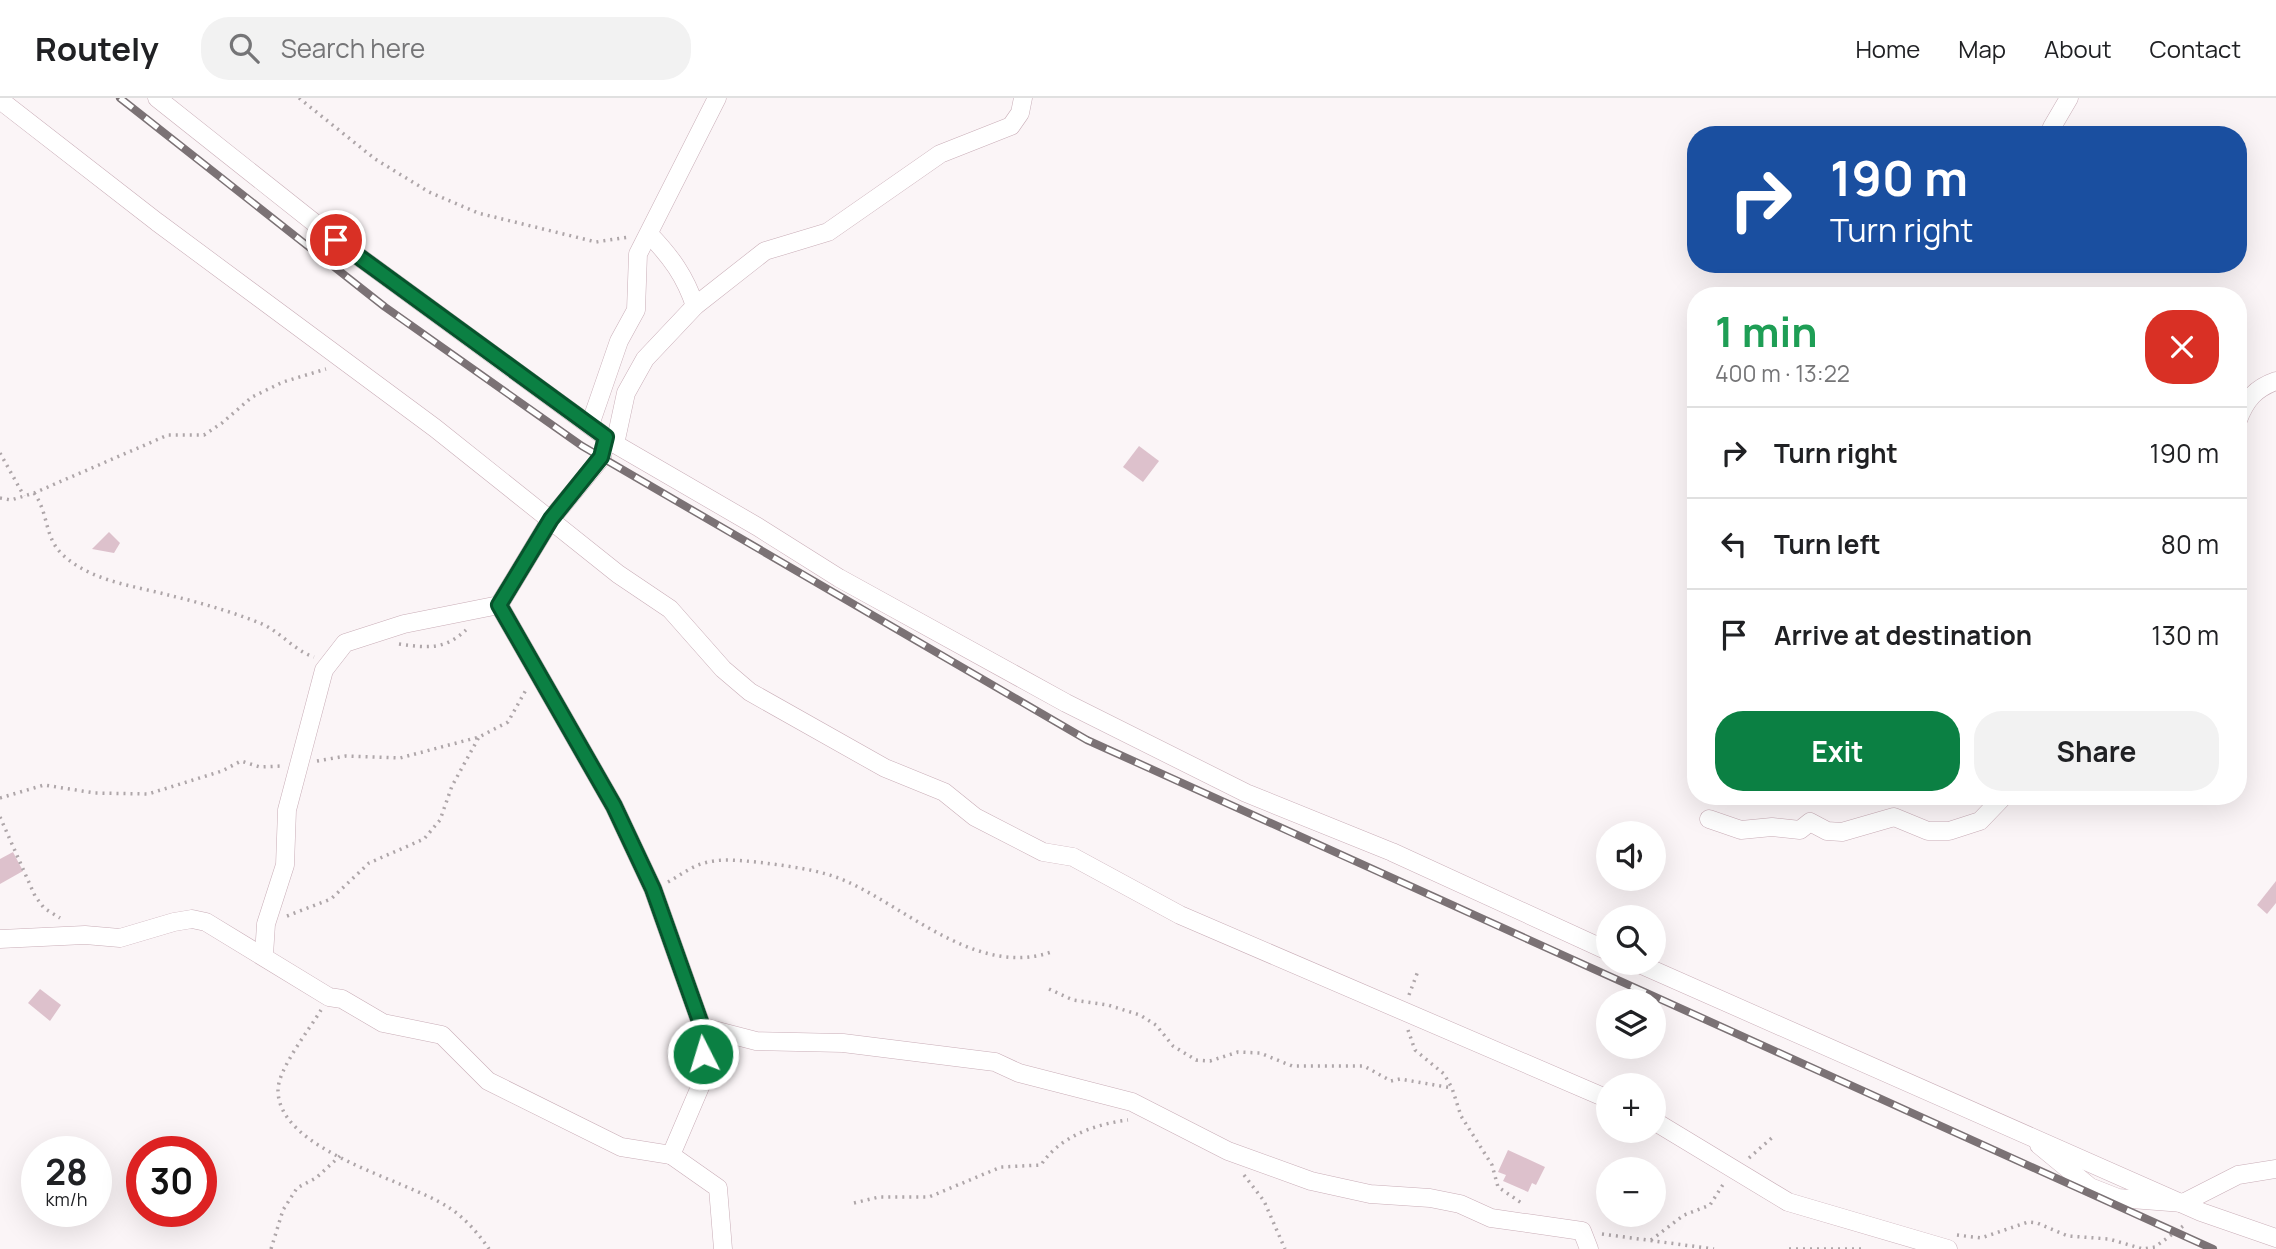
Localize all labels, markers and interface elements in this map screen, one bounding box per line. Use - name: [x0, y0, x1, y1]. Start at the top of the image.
- search box: [201, 17, 691, 80]
- text: Routely: [35, 26, 159, 71]
- icon: search: [225, 29, 263, 67]
- text: Search here: [281, 30, 425, 66]
- text: Home: [1855, 32, 1920, 65]
- text: Map: [1958, 32, 2006, 65]
- text: About: [2044, 32, 2112, 65]
- text: Contact: [2150, 32, 2241, 65]
- text: 190 m: [1830, 144, 1968, 211]
- icon: right: [1715, 154, 1806, 245]
- text: Turn right: [1830, 208, 1973, 252]
- pin: [306, 210, 366, 270]
- icon: arrive: [317, 221, 355, 259]
- text: 1 min: [1715, 302, 1818, 360]
- button: close: [2145, 310, 2219, 384]
- text: 400 m · 13:22: [1715, 357, 1850, 389]
- icon: right: [1715, 434, 1753, 472]
- text: Turn right: [1774, 435, 1898, 471]
- text: 190 m: [2150, 435, 2219, 471]
- icon: left: [1715, 525, 1753, 563]
- text: Turn left: [1774, 526, 1881, 562]
- text: 80 m: [2161, 526, 2219, 562]
- icon: arrive: [1715, 616, 1753, 654]
- text: Arrive at destination: [1774, 617, 2032, 653]
- text: 130 m: [2151, 617, 2219, 653]
- button: Exit: [1715, 711, 1960, 791]
- button: Share: [1974, 711, 2219, 791]
- map controls: [1596, 821, 1666, 1227]
- button: sound: [1596, 821, 1666, 891]
- button: search: [1596, 905, 1666, 975]
- button: layers: [1596, 989, 1666, 1059]
- position arrow: [666, 1017, 740, 1091]
- button: +: [1596, 1073, 1666, 1143]
- speed limit sign: 30: [126, 1136, 217, 1227]
- text: 28: [45, 1148, 88, 1196]
- button: −: [1596, 1157, 1666, 1227]
- text: km/h: [46, 1187, 87, 1211]

